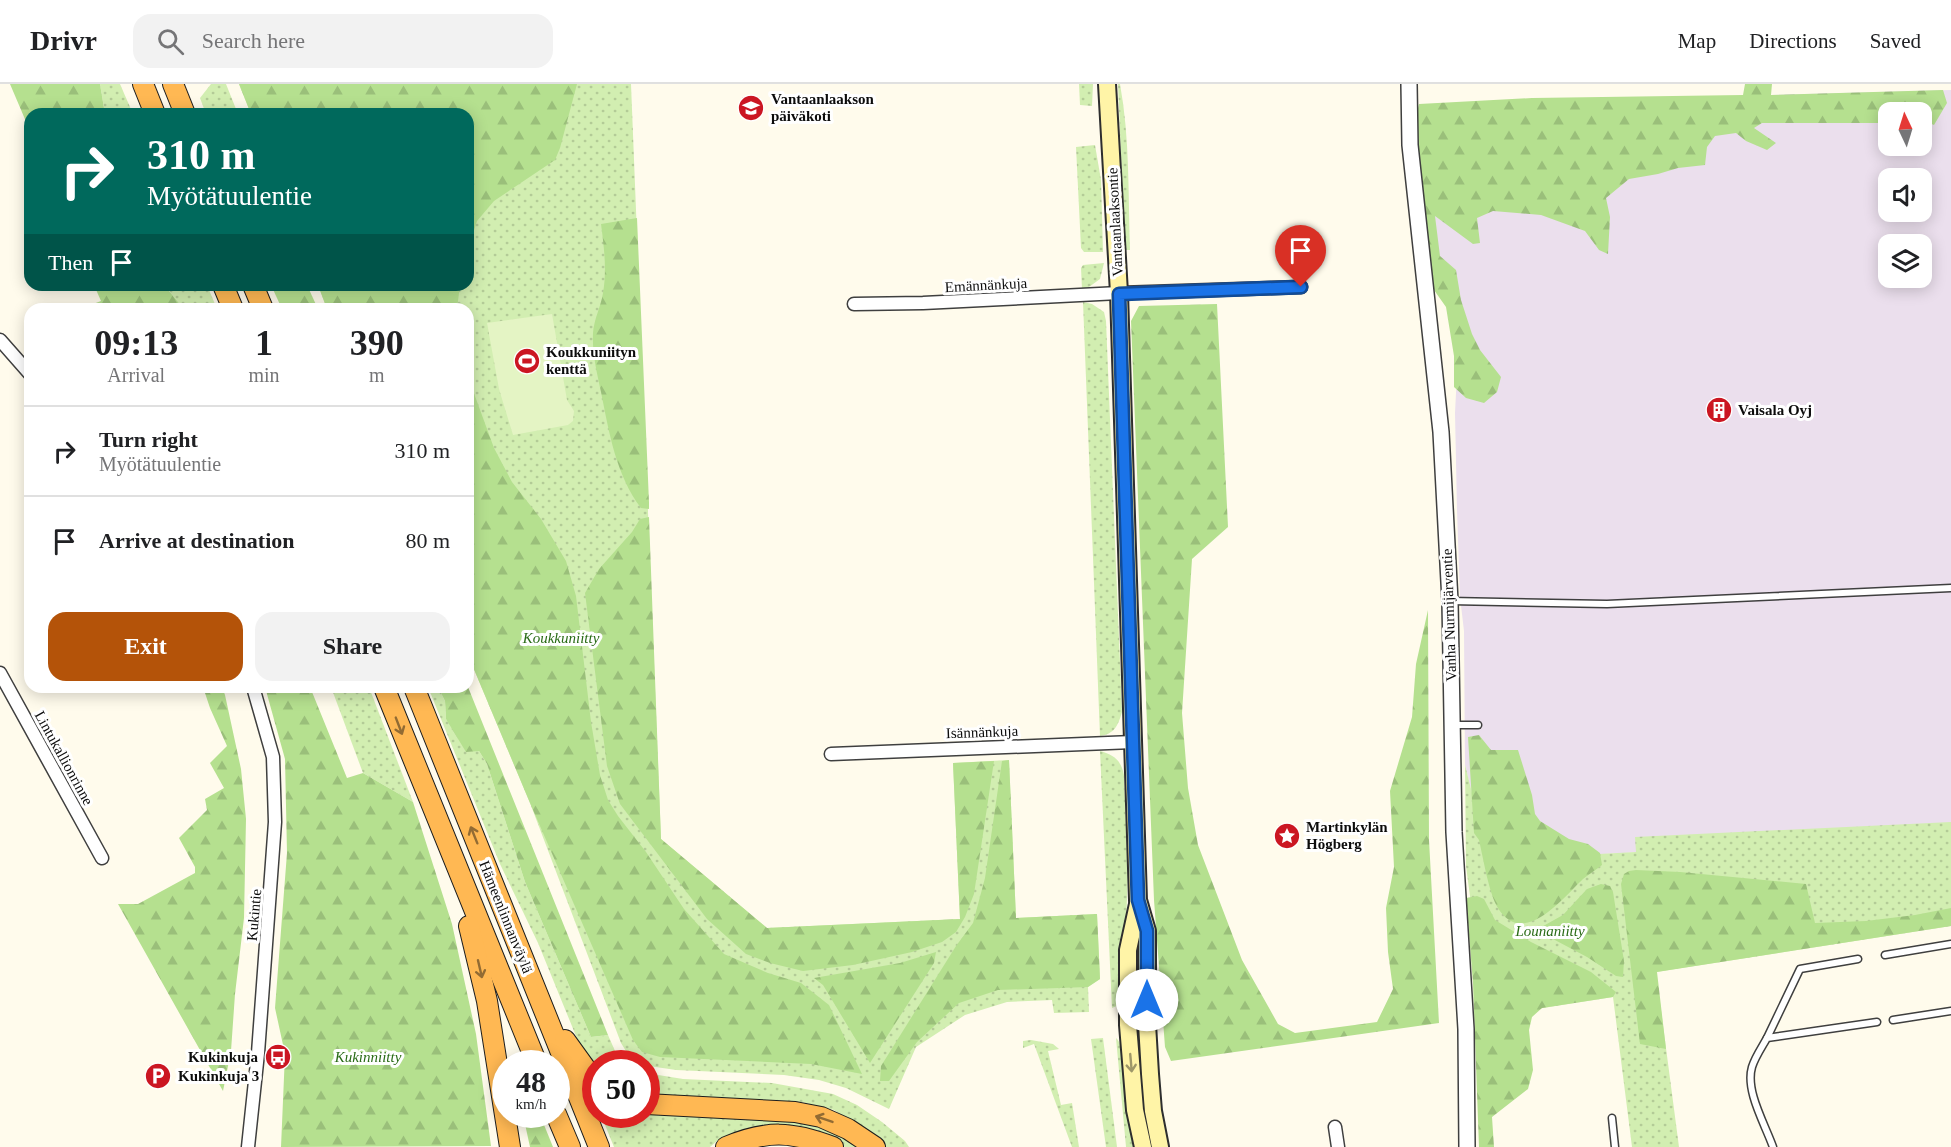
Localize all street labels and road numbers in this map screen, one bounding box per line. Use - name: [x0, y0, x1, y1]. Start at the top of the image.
- street label: Vantaanlaaksontie: [1104, 167, 1126, 277]
- street label: Emännänkuja: [944, 275, 1028, 295]
- street label: Vanha Nurmijärventie: [1439, 548, 1459, 682]
- street label: Lintukallionrinne: [32, 708, 97, 808]
- street label: Isännänkuja: [946, 723, 1019, 741]
- street label: Hämeenlinnanväylä: [476, 858, 536, 976]
- street label: Kukintie: [244, 888, 264, 942]

